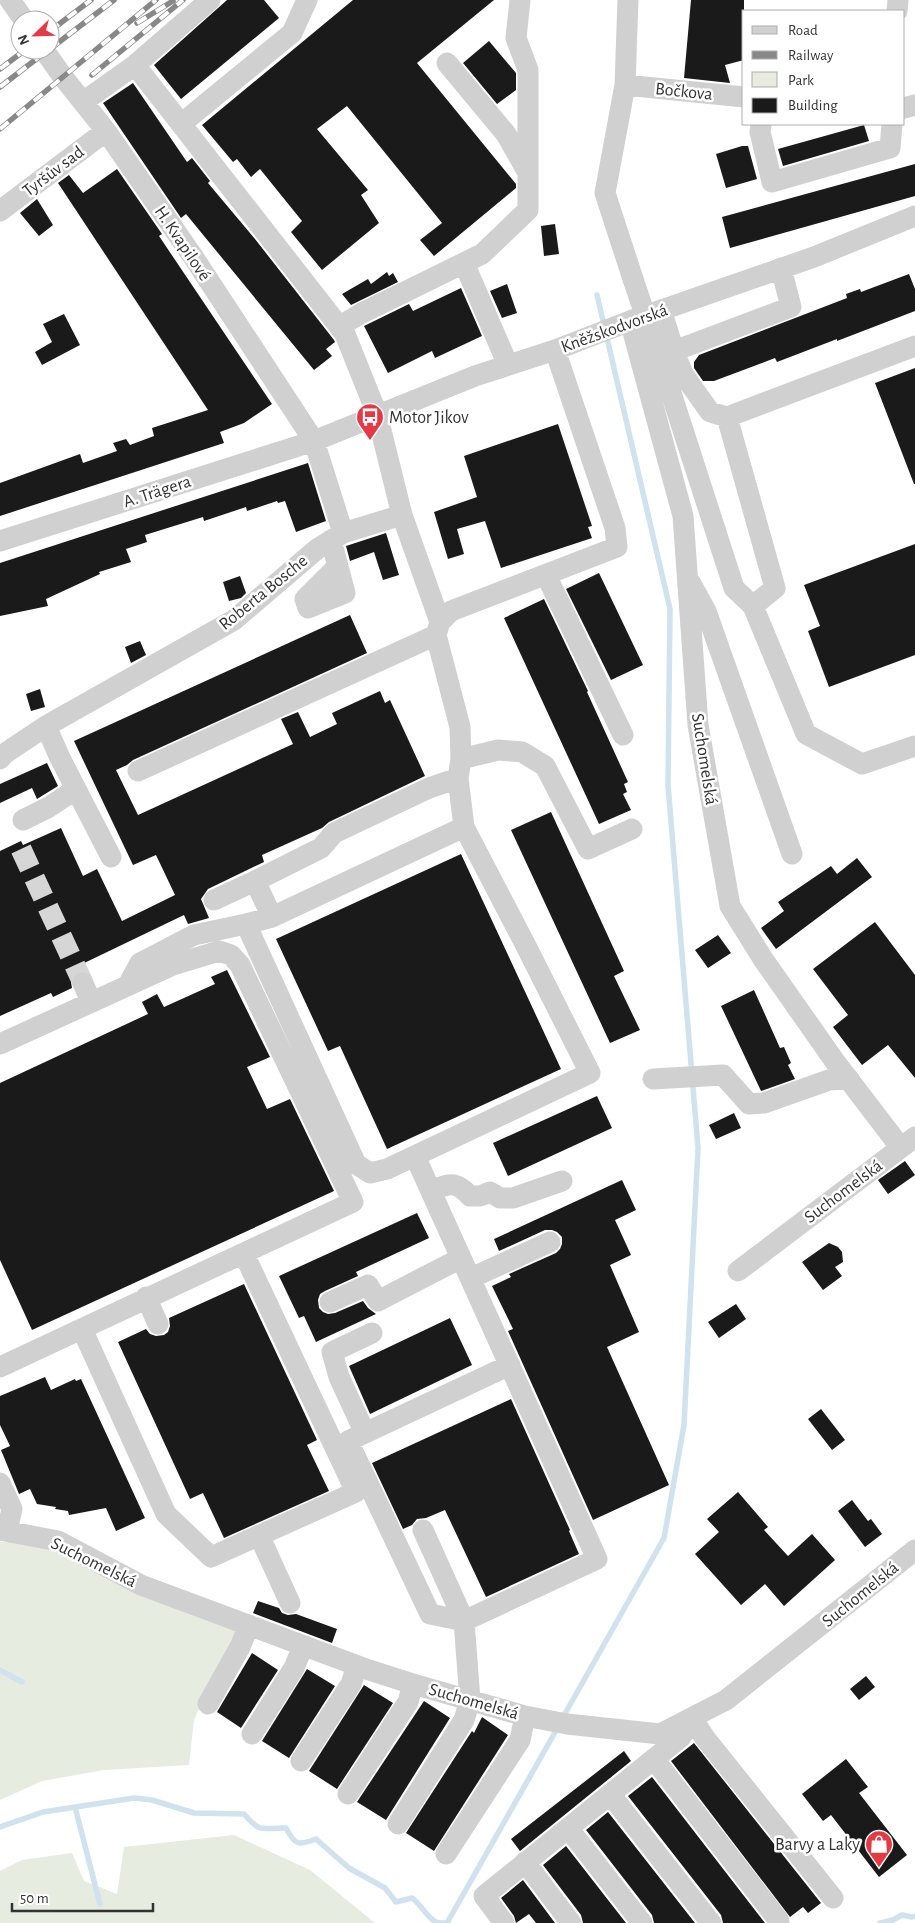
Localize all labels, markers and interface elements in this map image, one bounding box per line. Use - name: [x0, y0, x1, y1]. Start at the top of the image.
- north arrow: [10, 10, 60, 60]
- legend: [742, 10, 905, 125]
- text: Road: [788, 23, 818, 38]
- text: N: [16, 32, 32, 47]
- text: Railway: [788, 48, 834, 63]
- text: Park: [788, 73, 814, 88]
- street label: Bočkova: [654, 80, 713, 104]
- text: Building: [788, 98, 838, 113]
- street label: Tyršův sad: [20, 143, 88, 201]
- street label: H. Kvapilové: [151, 203, 214, 284]
- street label: Kněžskodvorská: [559, 301, 670, 357]
- bus stop icon: Motor Jikov: [355, 402, 385, 441]
- place label: Motor Jikov: [389, 409, 469, 427]
- street label: A. Trägera: [121, 473, 193, 511]
- street label: Roberta Bosche: [216, 552, 311, 634]
- street label: Suchomelská: [688, 712, 720, 806]
- street label: Suchomelská: [801, 1157, 886, 1227]
- street label: Suchomelská: [48, 1535, 139, 1591]
- street label: Suchomelská: [819, 1559, 902, 1631]
- street label: Suchomelská: [427, 1681, 521, 1723]
- shop icon: Barvy a Laky: [864, 1829, 894, 1868]
- place label: Barvy a Laky: [775, 1836, 860, 1854]
- scale bar: [12, 1880, 154, 1912]
- text: 50 m: [20, 1891, 49, 1906]

